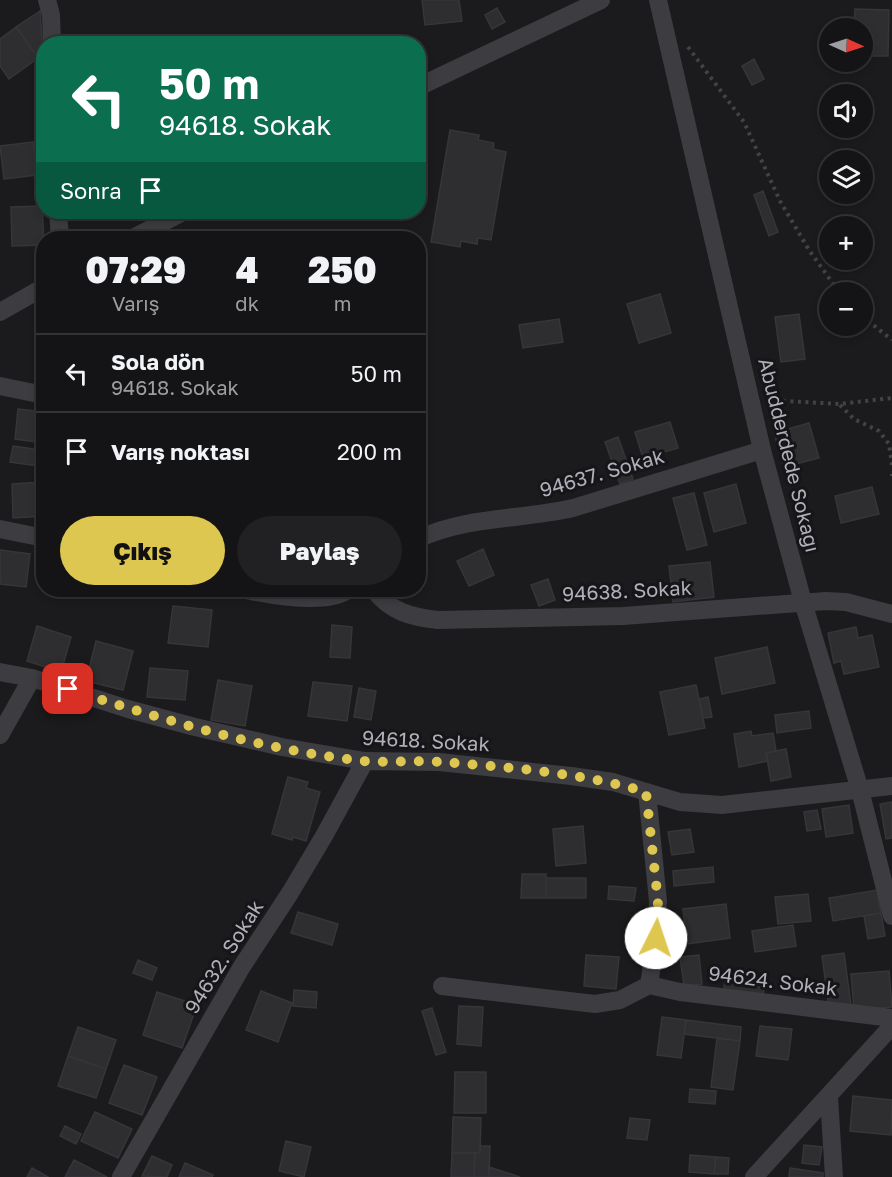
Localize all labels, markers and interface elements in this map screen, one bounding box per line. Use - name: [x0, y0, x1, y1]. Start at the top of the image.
- north arrow: [819, 18, 873, 72]
- map controls: [819, 18, 873, 336]
- text: 50 m: [159, 58, 259, 108]
- icon: left: [60, 60, 138, 138]
- button: sound: [819, 84, 873, 138]
- text: 94618. Sokak: [159, 109, 332, 141]
- button: layers: [819, 150, 873, 204]
- icon: arrive: [134, 174, 167, 207]
- text: Sonra: [60, 177, 122, 204]
- button: +: [819, 216, 873, 270]
- text: 07:29: [85, 248, 186, 291]
- text: 4: [236, 248, 259, 291]
- text: 250: [308, 248, 377, 291]
- button: −: [819, 282, 873, 336]
- text: Varış: [112, 291, 159, 315]
- text: dk: [235, 291, 259, 315]
- text: m: [334, 291, 351, 315]
- text: Sola dön: [111, 348, 205, 375]
- street label: Abudderdede Sokağı: [754, 355, 826, 554]
- icon: left: [60, 357, 93, 390]
- text: 50 m: [351, 360, 402, 387]
- text: 94618. Sokak: [111, 375, 239, 399]
- icon: arrive: [60, 435, 93, 468]
- text: Varış noktası: [111, 438, 250, 465]
- text: 200 m: [337, 438, 402, 465]
- street label: 94637. Sokak: [537, 443, 667, 501]
- button: Çıkış: [60, 516, 225, 585]
- button: Paylaş: [237, 516, 402, 585]
- street label: 94638. Sokak: [562, 575, 692, 605]
- pin: [42, 663, 93, 714]
- icon: arrive: [51, 672, 84, 705]
- street label: 94618. Sokak: [362, 725, 490, 755]
- street label: 94632. Sokak: [179, 895, 268, 1018]
- position arrow: [624, 906, 688, 970]
- street label: 94624. Sokak: [707, 960, 839, 1000]

